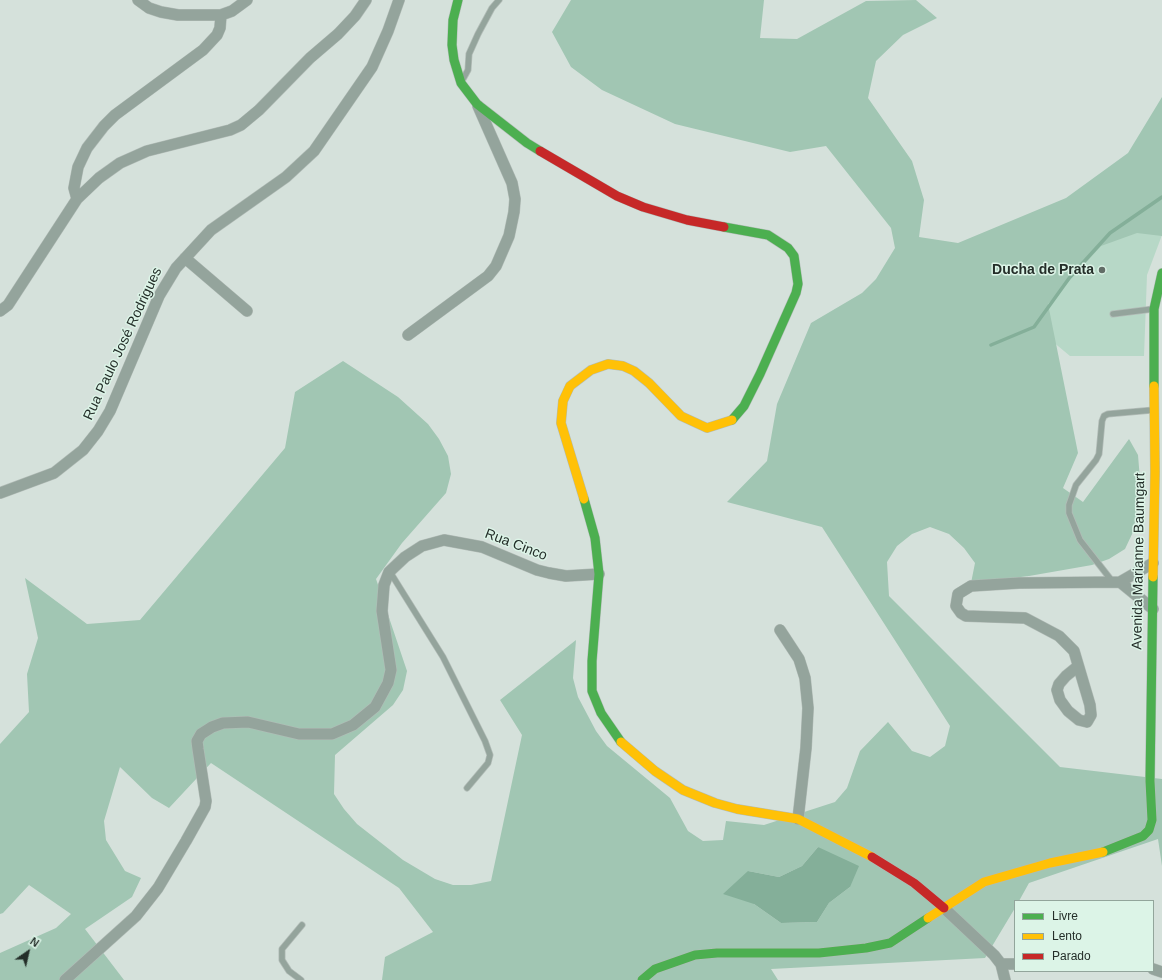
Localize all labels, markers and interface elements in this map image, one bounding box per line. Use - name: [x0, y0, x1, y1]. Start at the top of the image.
- place label: Ducha de Prata: [992, 262, 1094, 278]
- street label: Rua Paulo José Rodrigues: [80, 265, 166, 423]
- marker: Ducha de Prata: [1097, 265, 1107, 275]
- street label: Avenida Marianne Baumgart: [1129, 472, 1149, 650]
- street label: Rua Cinco: [482, 525, 550, 565]
- legend: [1014, 900, 1154, 972]
- text: Livre: [1052, 909, 1078, 923]
- text: Lento: [1052, 929, 1082, 943]
- north arrow: [8, 932, 48, 972]
- text: N: [28, 935, 41, 949]
- text: Parado: [1052, 949, 1091, 963]

